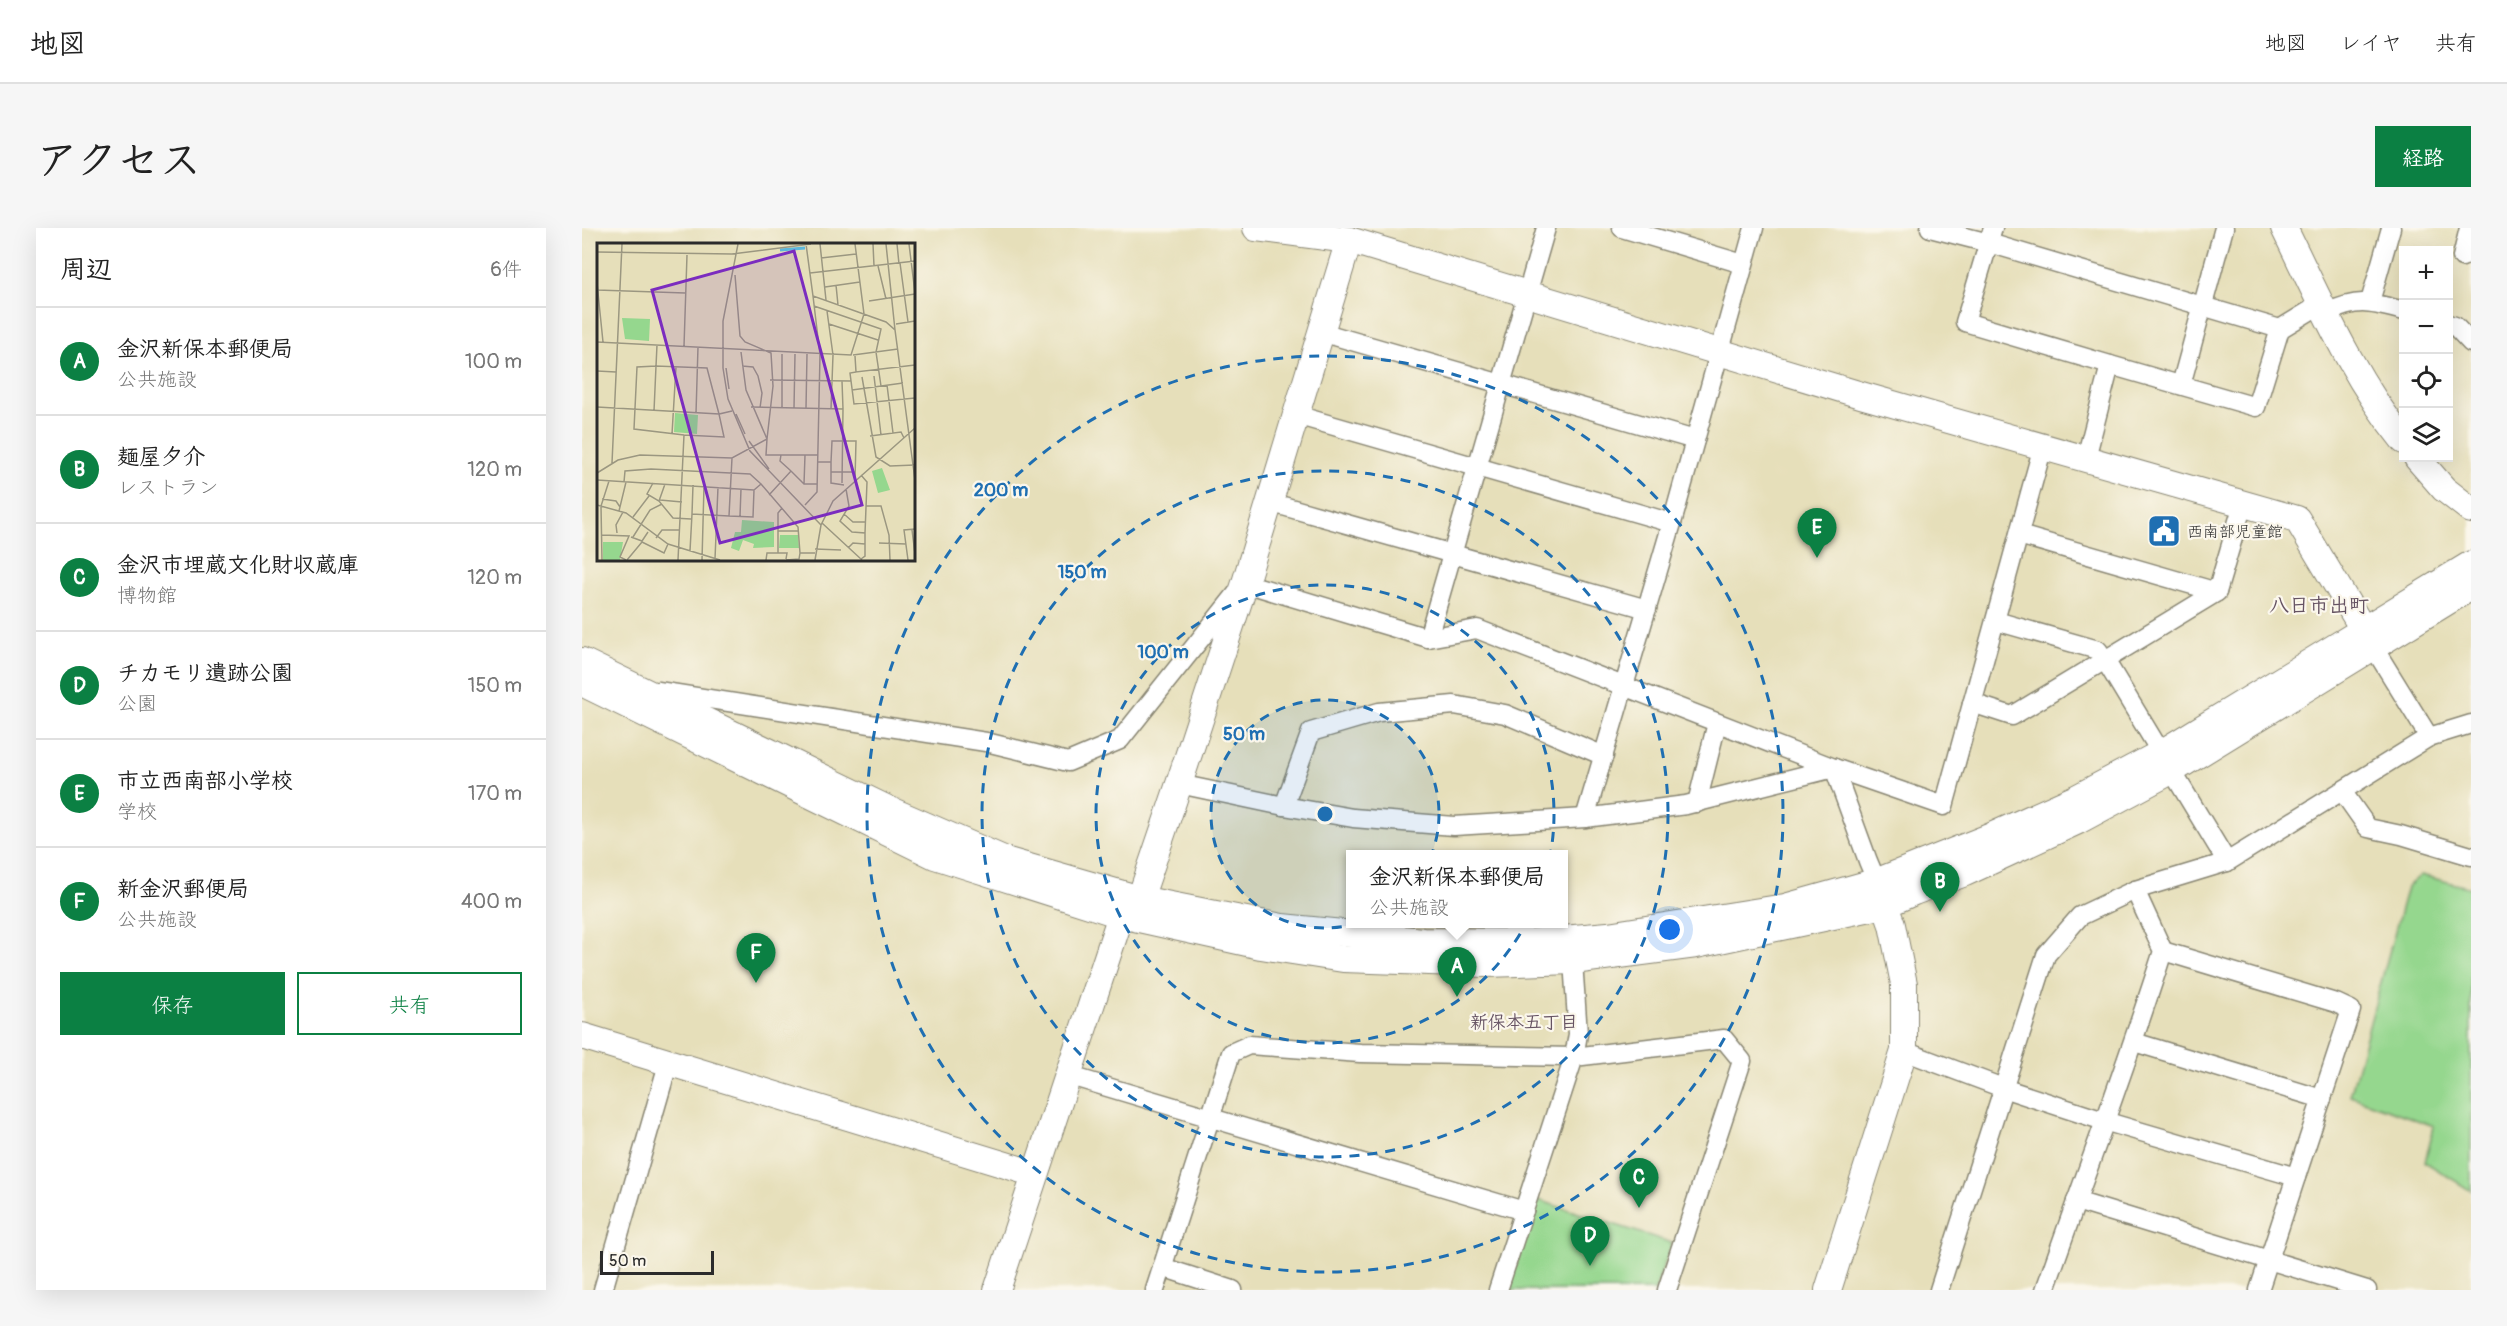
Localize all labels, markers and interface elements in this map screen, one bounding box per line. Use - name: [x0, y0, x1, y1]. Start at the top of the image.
- text: 地図: [30, 27, 86, 62]
- text: 地図: [2265, 30, 2307, 57]
- text: レイヤ: [2340, 30, 2402, 57]
- text: 共有: [2435, 30, 2477, 57]
- button: 経路: [2375, 126, 2471, 187]
- text: アクセス: [36, 135, 201, 187]
- inset map: [597, 243, 915, 561]
- map controls: [2399, 246, 2453, 462]
- button: +: [2399, 246, 2453, 300]
- text: 周辺: [60, 254, 112, 286]
- text: 6件: [490, 257, 522, 282]
- button: −: [2399, 300, 2453, 354]
- text: 金沢新保本郵便局: [117, 335, 293, 363]
- text: A: [73, 349, 86, 374]
- text: 100 m: [465, 349, 522, 374]
- button: locate: [2399, 354, 2453, 408]
- text: 公共施設: [117, 367, 197, 392]
- button: layers: [2399, 408, 2453, 462]
- text: 麺屋夕介: [117, 443, 205, 471]
- text: B: [74, 457, 85, 482]
- text: 120 m: [467, 457, 522, 482]
- text: レストラン: [117, 475, 219, 500]
- text: 200 m: [974, 479, 1028, 502]
- pin: E: [1798, 508, 1836, 558]
- public building icon: 西南部児童館: [2146, 513, 2182, 549]
- place label: 西南部児童館: [2187, 522, 2283, 542]
- text: 金沢市埋蔵文化財収蔵庫: [117, 551, 359, 579]
- text: 150 m: [1058, 561, 1107, 584]
- text: C: [73, 565, 86, 590]
- text: 120 m: [467, 565, 522, 590]
- text: 博物館: [117, 583, 177, 608]
- district label: 八日市出町: [2269, 593, 2369, 618]
- text: 100 m: [1137, 641, 1189, 664]
- text: チカモリ遺跡公園: [117, 659, 293, 687]
- text: D: [73, 673, 86, 698]
- text: 150 m: [468, 673, 522, 698]
- text: 公園: [117, 691, 157, 716]
- text: 50 m: [1223, 723, 1265, 746]
- text: 市立西南部小学校: [117, 767, 293, 795]
- text: E: [74, 781, 85, 806]
- text: 170 m: [468, 781, 522, 806]
- text: 学校: [117, 799, 157, 824]
- centre of rings: [1315, 804, 1335, 824]
- popup: [1346, 850, 1568, 928]
- pin: B: [1920, 862, 1960, 912]
- text: 金沢新保本郵便局: [1369, 863, 1545, 891]
- text: 新金沢郵便局: [117, 875, 249, 903]
- text: F: [73, 889, 86, 914]
- text: 400 m: [461, 889, 522, 914]
- text: 公共施設: [1369, 895, 1449, 920]
- text: 公共施設: [117, 907, 197, 932]
- your location: [1655, 915, 1684, 944]
- pin: F: [736, 934, 776, 983]
- pin: A: [1438, 948, 1476, 997]
- button: 保存: [60, 972, 285, 1035]
- button: 共有: [297, 972, 522, 1035]
- district label: 新保本五丁目: [1470, 1011, 1578, 1034]
- pin: C: [1620, 1158, 1658, 1208]
- pin: D: [1570, 1216, 1610, 1266]
- scale bar: [600, 1248, 714, 1276]
- text: 50 m: [609, 1251, 646, 1271]

